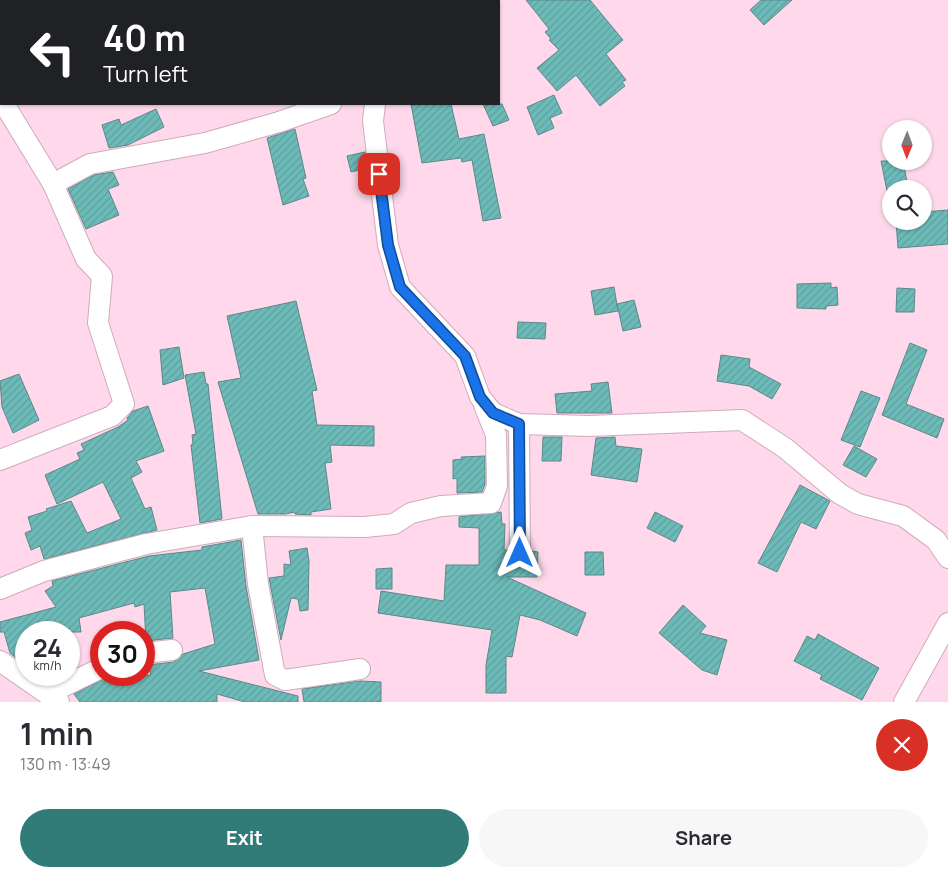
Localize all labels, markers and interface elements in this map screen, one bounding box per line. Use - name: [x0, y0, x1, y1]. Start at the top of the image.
- text: 40 m: [103, 14, 186, 62]
- icon: left: [20, 20, 85, 85]
- text: Turn left: [103, 59, 188, 89]
- north arrow: [882, 120, 932, 170]
- map controls: [882, 120, 932, 230]
- pin: [358, 153, 400, 195]
- icon: arrive: [365, 160, 393, 188]
- button: search: [882, 180, 932, 230]
- position arrow: [493, 526, 545, 578]
- speed limit sign: 30: [90, 621, 155, 686]
- text: 24: [33, 630, 62, 665]
- text: km/h: [34, 657, 61, 674]
- text: 1 min: [20, 713, 93, 754]
- button: close: [876, 719, 928, 771]
- text: 130 m · 13:49: [20, 753, 111, 775]
- button: Exit: [20, 809, 469, 867]
- button: Share: [479, 809, 928, 867]

